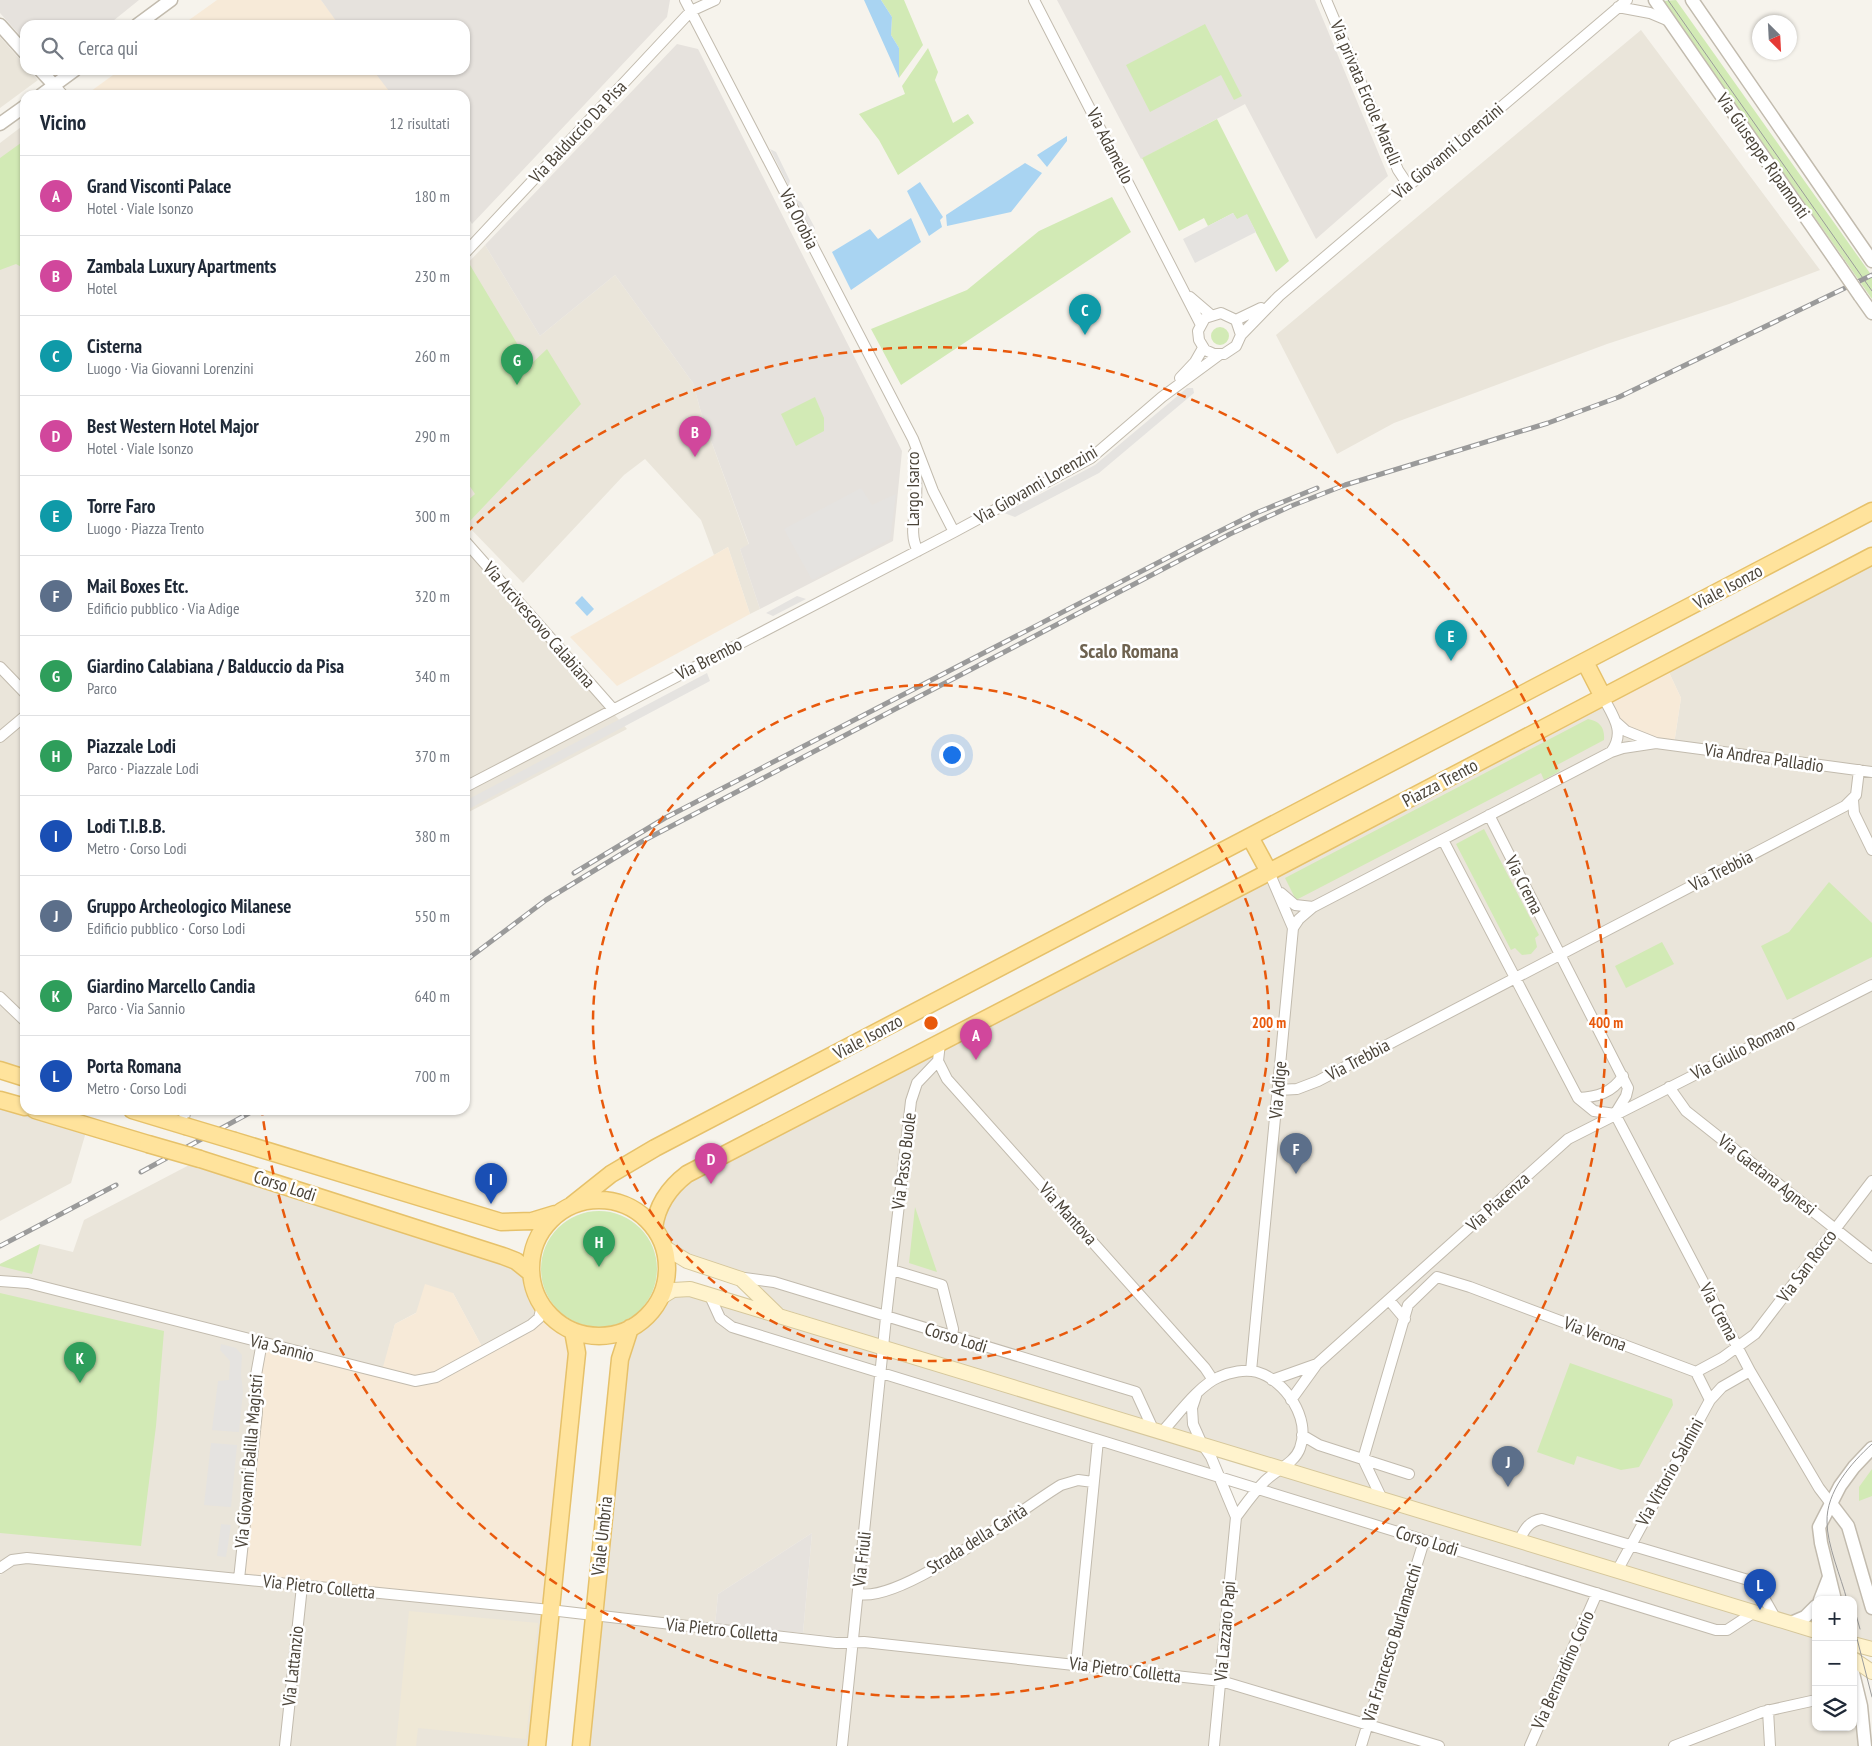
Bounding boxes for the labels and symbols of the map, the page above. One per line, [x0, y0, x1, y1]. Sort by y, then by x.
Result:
north arrow [1752, 15, 1797, 60]
street label: Via privata Ercole Marelli [1325, 16, 1407, 169]
street label: Via Balduccio Da Pisa [523, 75, 631, 189]
street label: Via Giuseppe Ripamonti [1711, 88, 1815, 223]
street label: Via Giovanni Lorenzini [1387, 97, 1508, 205]
street label: Via Adamello [1081, 103, 1139, 188]
street label: Via Orobia [774, 184, 824, 253]
pin: C [1069, 294, 1101, 335]
pin: G [501, 344, 533, 385]
pin: B [679, 416, 711, 457]
street label: Via Giovanni Lorenzini [969, 440, 1101, 530]
street label: Largo Isarco [901, 451, 924, 527]
street label: Via Arcivescovo Calabiana [478, 556, 601, 693]
street label: Viale Isonzo [1688, 559, 1766, 615]
pin: E [1435, 620, 1467, 661]
street label: Via Brembo [671, 632, 746, 685]
district label: Scalo Romana [1080, 638, 1178, 664]
street label: Via Andrea Palladio [1702, 738, 1825, 777]
your location [939, 742, 965, 768]
street label: Piazza Trento [1398, 753, 1482, 812]
street label: Via Trebbia [1684, 845, 1756, 897]
street label: Via Crema [1500, 851, 1549, 918]
street label: Viale Isonzo [828, 1009, 906, 1065]
street label: Via Giulio Romano [1686, 1012, 1799, 1085]
text: 200 m [1252, 1013, 1286, 1032]
text: 400 m [1589, 1013, 1623, 1032]
centre of rings [922, 1014, 940, 1032]
pin: A [960, 1019, 992, 1060]
street label: Via Trebbia [1321, 1033, 1393, 1086]
street label: Via Adige [1263, 1060, 1291, 1121]
street label: Via Passo Buole [886, 1111, 921, 1212]
street label: Via Gaetana Agnesi [1713, 1128, 1821, 1220]
pin: F [1280, 1133, 1312, 1174]
pin: D [695, 1143, 727, 1184]
pin: I [475, 1163, 507, 1204]
street label: Corso Lodi [251, 1165, 319, 1206]
street label: Via Piacenza [1460, 1167, 1534, 1237]
street label: Via Mantova [1034, 1177, 1102, 1250]
street label: Via San Rocco [1771, 1224, 1842, 1308]
pin: H [583, 1226, 615, 1267]
street label: Via Crema [1694, 1278, 1744, 1345]
street label: Via Verona [1560, 1311, 1630, 1356]
street label: Corso Lodi [922, 1317, 990, 1358]
street label: Via Sannio [247, 1328, 317, 1367]
pin: K [64, 1342, 96, 1383]
street label: Via Giovanni Balilla Magistri [229, 1373, 268, 1550]
street label: Via Vittorio Salmini [1630, 1414, 1709, 1530]
pin: J [1492, 1446, 1524, 1487]
street label: Viale Umbria [586, 1495, 617, 1578]
street label: Strada della Carità [922, 1499, 1031, 1579]
street label: Corso Lodi [1393, 1520, 1461, 1561]
street label: Via Friuli [847, 1530, 876, 1589]
street label: Via Francesco Burlamacchi [1356, 1561, 1426, 1726]
street label: Via Pietro Colletta [261, 1569, 376, 1604]
pin: L [1744, 1569, 1776, 1610]
street label: Via Lazzaro Papi [1209, 1580, 1240, 1683]
street label: Via Bernardino Corio [1526, 1607, 1599, 1734]
street label: Via Pietro Colletta [664, 1612, 779, 1647]
street label: Via Lattanzio [277, 1624, 308, 1708]
street label: Via Pietro Colletta [1067, 1651, 1182, 1688]

